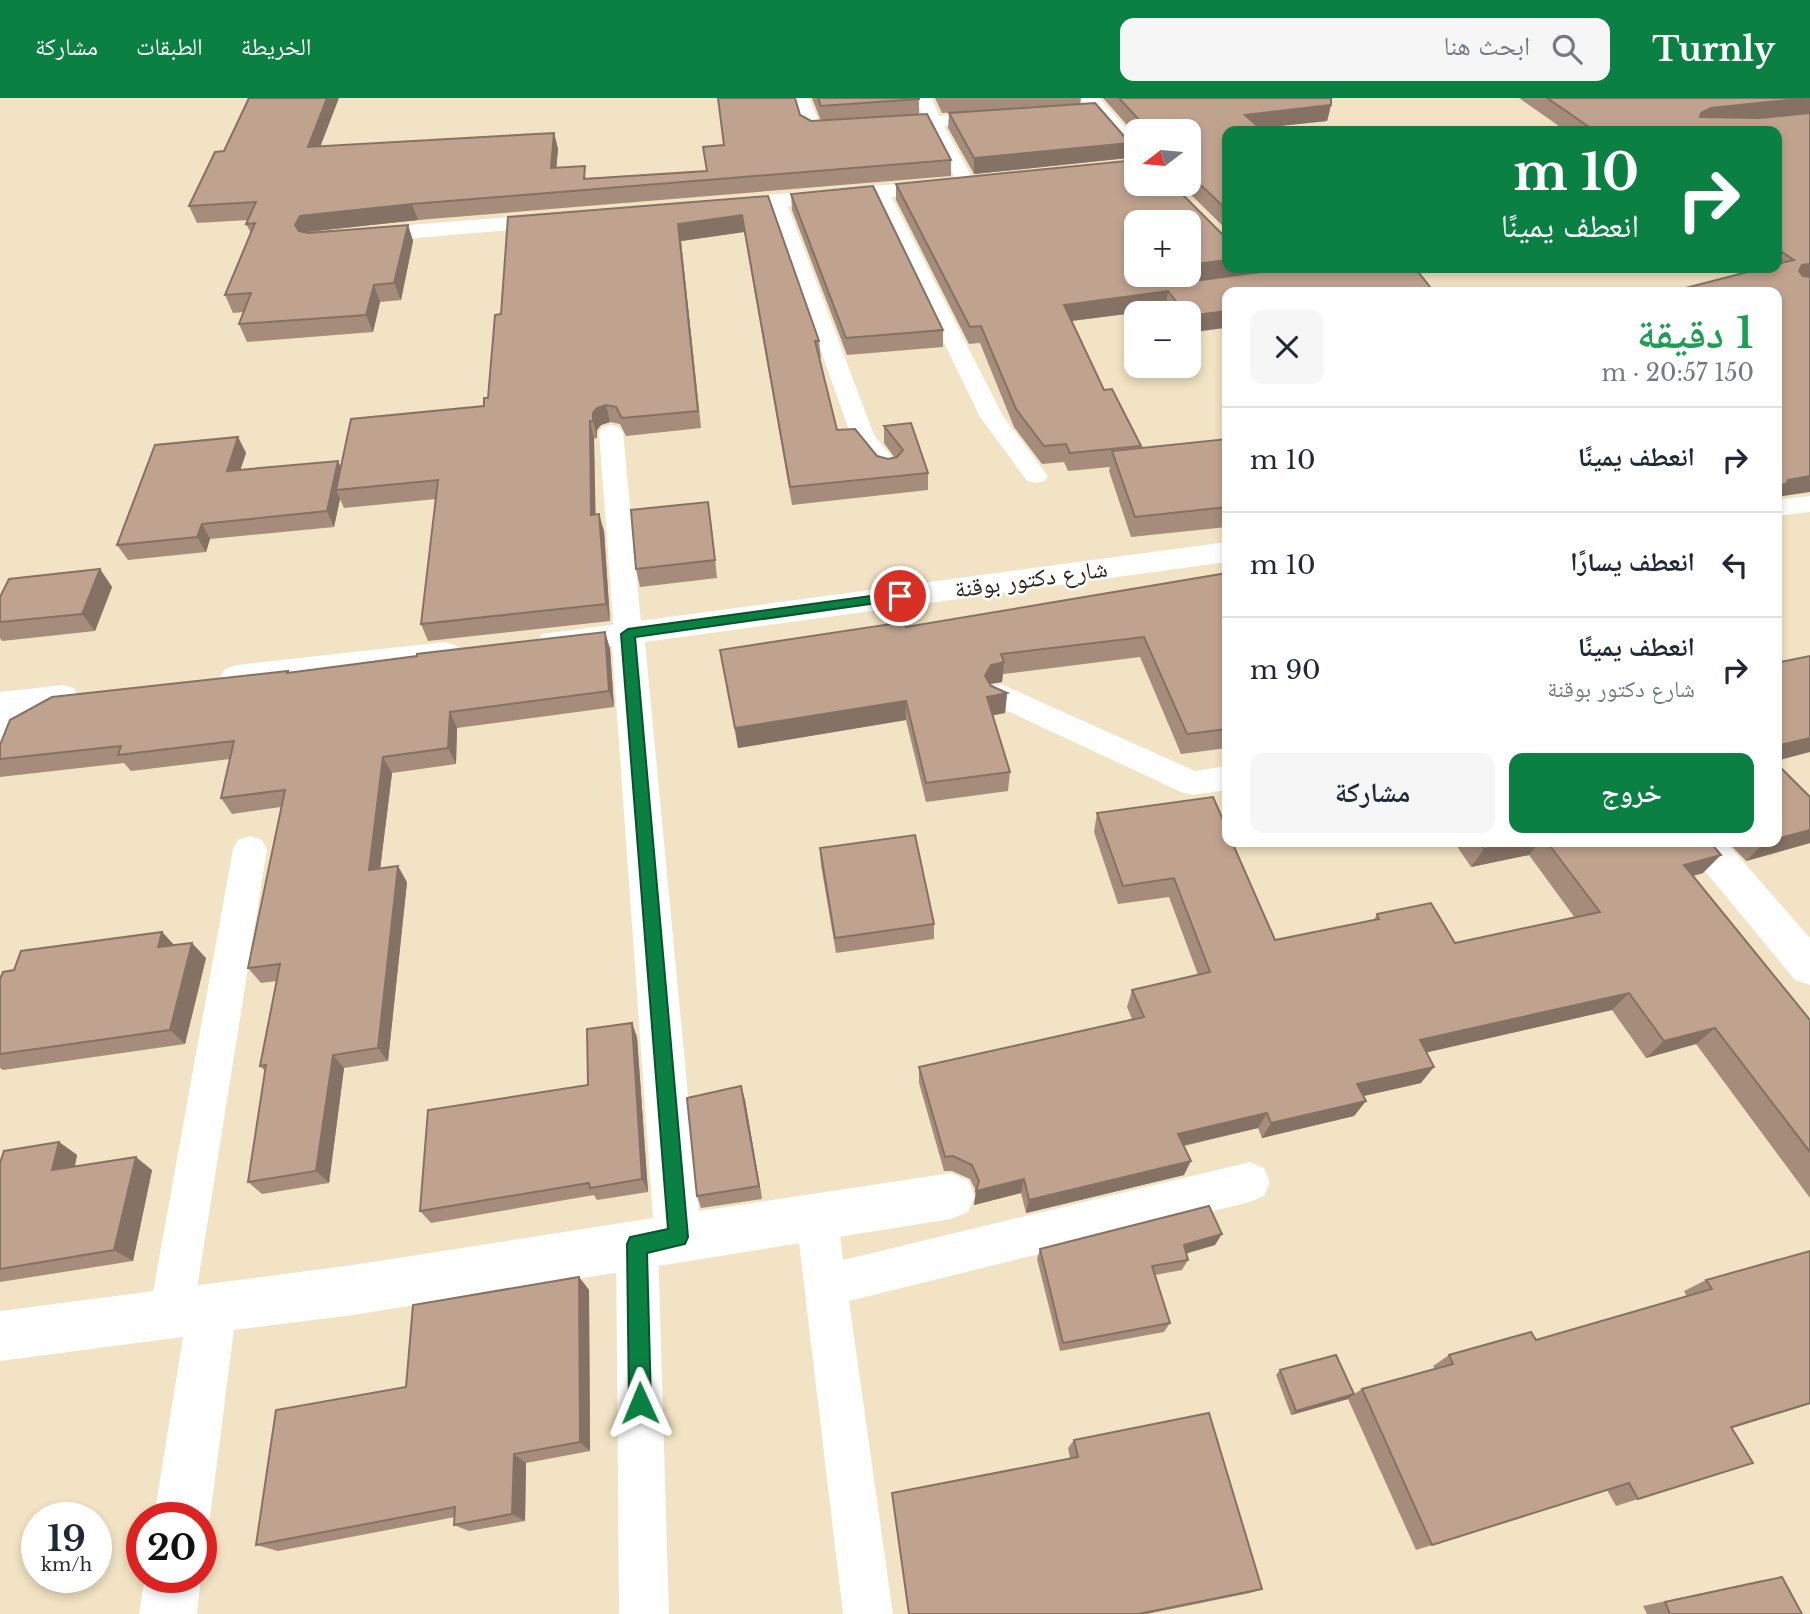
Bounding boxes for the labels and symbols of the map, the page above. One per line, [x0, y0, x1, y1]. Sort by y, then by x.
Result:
north arrow [1124, 119, 1200, 196]
street label: شارع دكتور بوقنة [953, 553, 1109, 605]
pin [870, 566, 930, 626]
position arrow [603, 1366, 677, 1440]
speed limit sign: 20 [126, 1502, 217, 1593]

